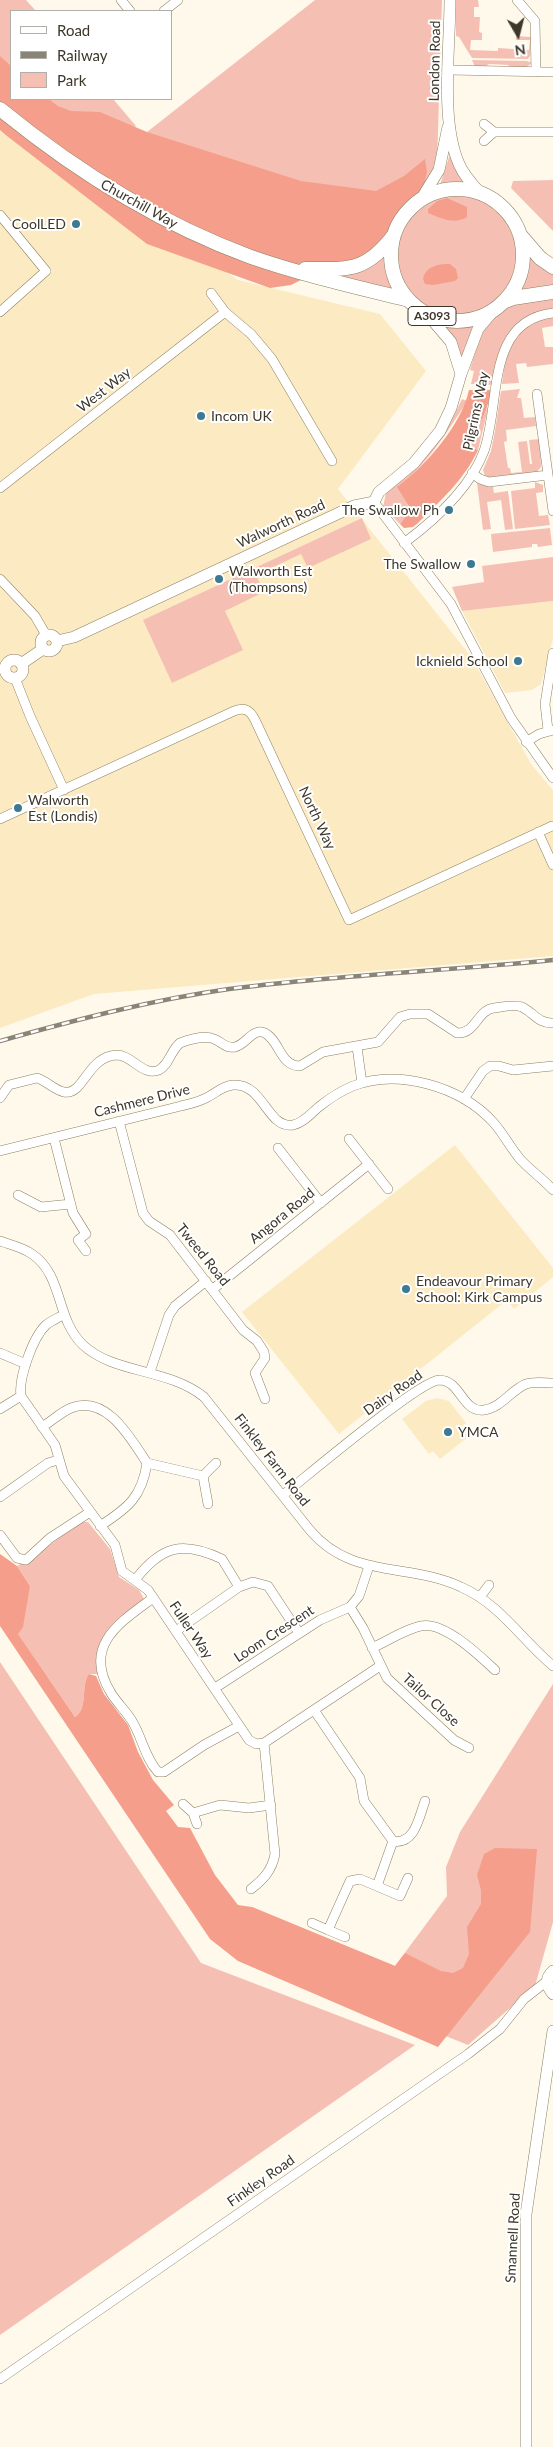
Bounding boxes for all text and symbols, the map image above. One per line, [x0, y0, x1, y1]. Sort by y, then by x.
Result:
legend [10, 10, 172, 100]
north arrow [493, 10, 543, 60]
text: Road [57, 21, 90, 39]
street label: London Road [426, 21, 444, 101]
text: N [514, 41, 527, 60]
text: Railway [57, 46, 108, 64]
text: Park [57, 71, 86, 89]
street label: Churchill Way [98, 176, 180, 232]
place label: CoolLED [12, 216, 66, 232]
marker: CoolLED [70, 218, 82, 230]
road number: A3093 [408, 306, 456, 326]
street label: West Way [74, 364, 134, 416]
street label: Pilgrims Way [460, 370, 492, 452]
place label: Incom UK [211, 408, 272, 424]
marker: Incom UK [195, 410, 207, 422]
street label: Walworth Road [234, 496, 328, 552]
place label: The Swallow Ph [342, 502, 439, 518]
marker: The Swallow Ph [443, 504, 455, 516]
place label: The Swallow [383, 556, 461, 572]
marker: The Swallow [465, 558, 477, 570]
place label: Walworth Est (Thompsons) [229, 563, 312, 596]
marker: Walworth Est (Thompsons) [213, 573, 225, 585]
place label: Icknield School [416, 653, 508, 669]
marker: Icknield School [512, 655, 524, 667]
street label: North Way [295, 784, 339, 852]
place label: Walworth Est (Londis) [28, 792, 97, 824]
marker: Walworth Est (Londis) [12, 802, 24, 814]
street label: Cashmere Drive [92, 1081, 192, 1121]
street label: Angora Road [246, 1185, 318, 1247]
street label: Tweed Road [173, 1220, 233, 1290]
place label: Endeavour Primary School: Kirk Campus [416, 1273, 542, 1305]
marker: Endeavour Primary School: Kirk Campus [400, 1283, 412, 1295]
street label: Dairy Road [360, 1367, 426, 1419]
street label: Finkley Farm Road [231, 1410, 313, 1510]
place label: YMCA [458, 1424, 499, 1440]
marker: YMCA [442, 1426, 454, 1438]
street label: Fuller Way [166, 1598, 216, 1662]
street label: Loom Crescent [231, 1602, 317, 1666]
street label: Tailor Close [399, 1670, 463, 1730]
street label: Finkley Road [224, 2152, 298, 2210]
street label: Smannell Road [502, 2193, 524, 2283]

